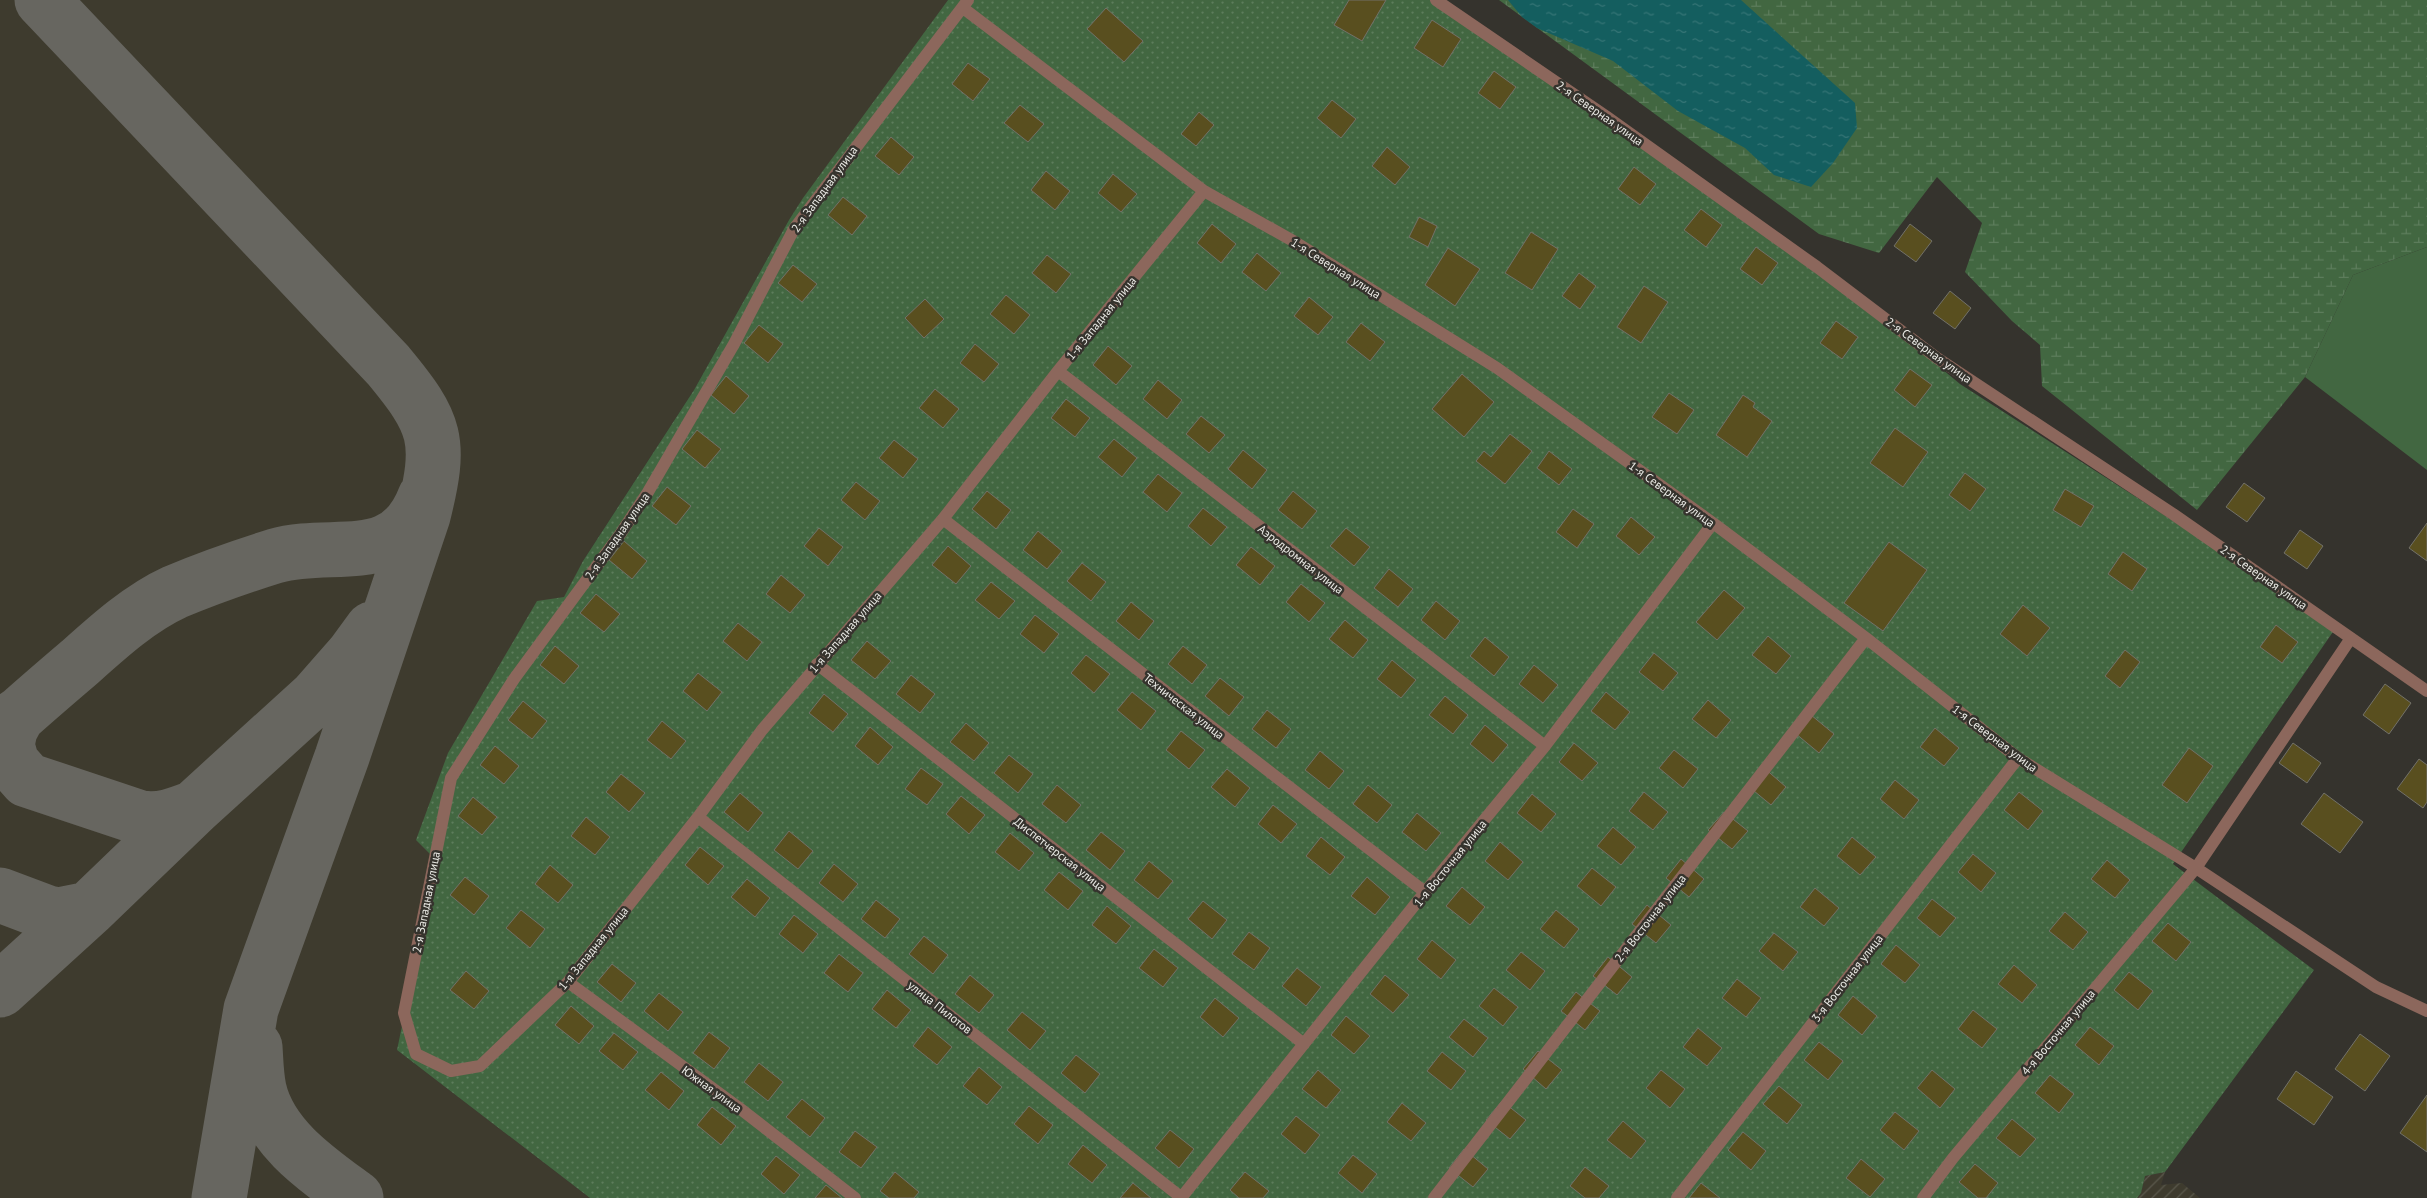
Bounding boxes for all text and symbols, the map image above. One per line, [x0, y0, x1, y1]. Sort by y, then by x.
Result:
street label: 2-я Северная улица [1554, 77, 1646, 149]
street label: 2-я Западная улица [788, 143, 860, 235]
street label: 1-я Северная улица [1288, 234, 1384, 302]
street label: 1-я Западная улица [1063, 273, 1139, 363]
street label: 2-я Северная улица [1883, 314, 1975, 386]
street label: 1-я Северная улица [1626, 458, 1718, 530]
street label: 2-я Западная улица [581, 489, 653, 582]
street label: Аэродромная улица [1255, 521, 1347, 597]
street label: 2-я Северная улица [2218, 541, 2310, 613]
street label: 1-я Западная улица [806, 588, 884, 676]
street label: Техническая улица [1141, 670, 1227, 742]
street label: 1-я Северная улица [1949, 701, 2041, 775]
street label: Диспетчерская улица [1011, 814, 1109, 895]
street label: 1-я Восточная улица [1410, 817, 1490, 909]
street label: 2-я Западная улица [409, 850, 443, 954]
street label: 2-я Восточная улица [1611, 871, 1689, 965]
street label: 1-я Западная улица [555, 903, 631, 993]
street label: 3-я Восточная улица [1808, 931, 1886, 1025]
street label: улица Пилотов [905, 977, 975, 1037]
street label: 4-я Восточная улица [2018, 986, 2098, 1078]
street label: Южная улица [679, 1062, 745, 1116]

